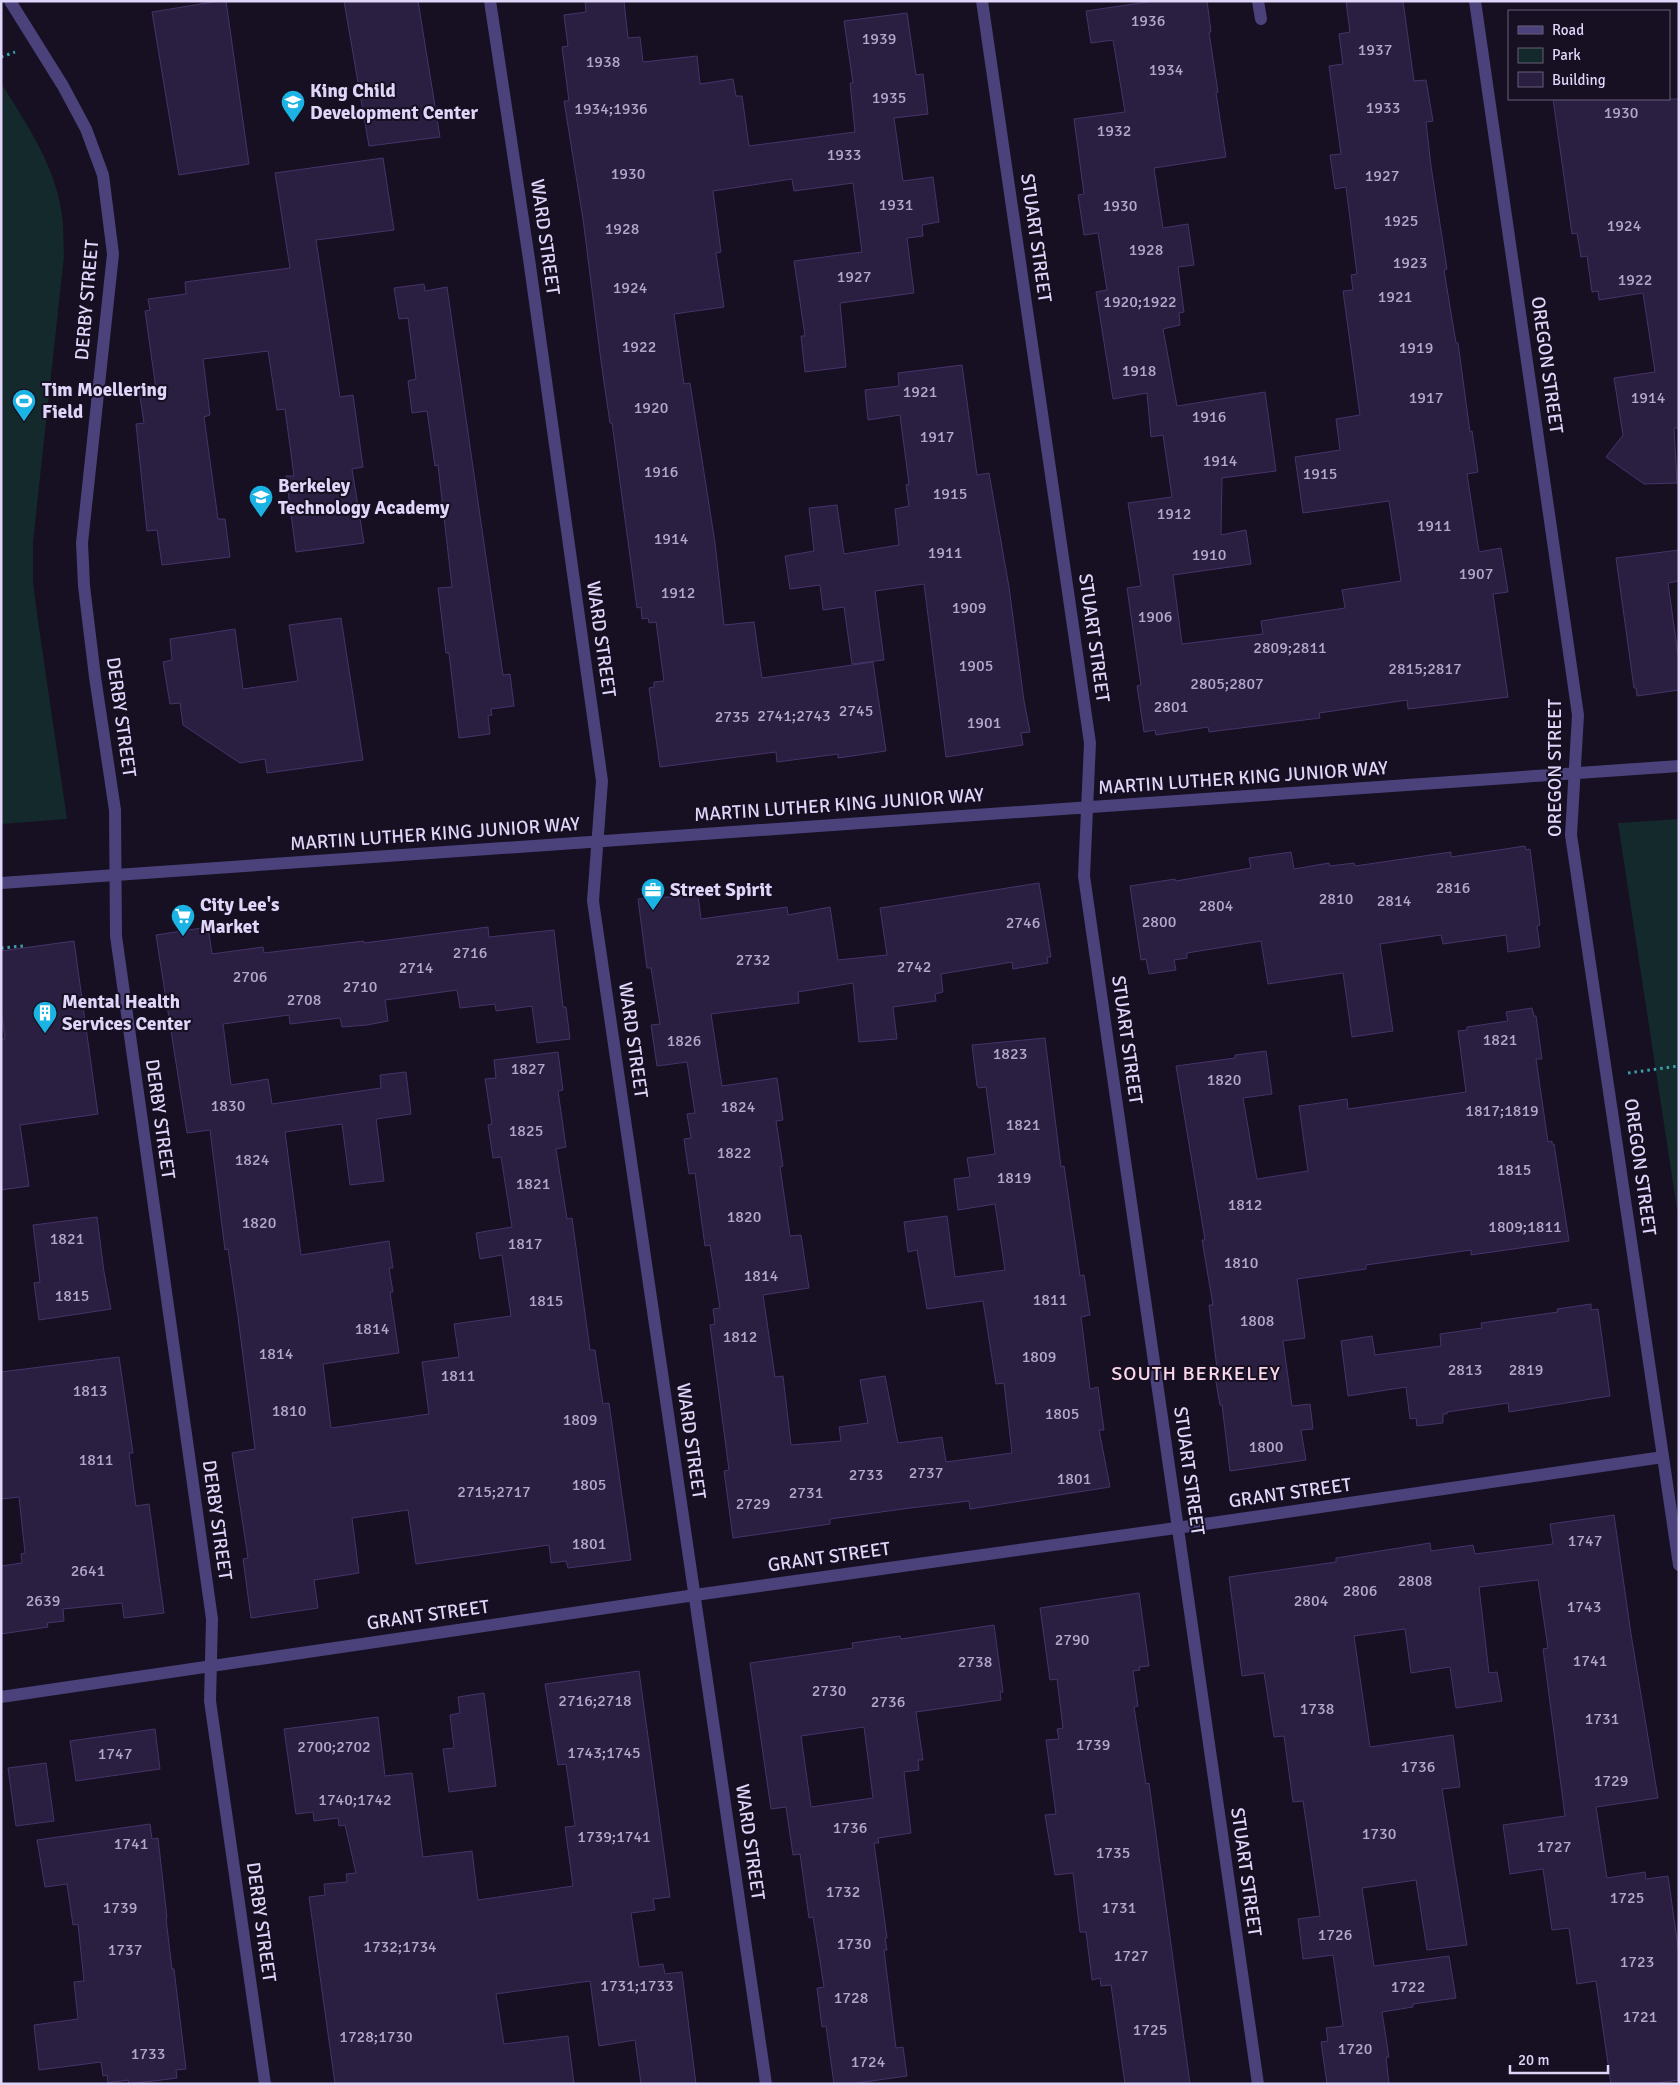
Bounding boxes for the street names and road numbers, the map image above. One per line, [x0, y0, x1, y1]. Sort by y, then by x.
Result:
street label: STUART STREET [1015, 172, 1057, 305]
street label: WARD STREET [525, 177, 565, 297]
street label: DERBY STREET [70, 238, 104, 361]
street label: OREGON STREET [1526, 295, 1569, 436]
street label: STUART STREET [1073, 572, 1115, 705]
street label: WARD STREET [581, 579, 621, 699]
street label: DERBY STREET [101, 655, 141, 779]
street label: OREGON STREET [1543, 698, 1567, 837]
street label: MARTIN LUTHER KING JUNIOR WAY [1097, 756, 1389, 800]
street label: MARTIN LUTHER KING JUNIOR WAY [693, 783, 985, 827]
street label: MARTIN LUTHER KING JUNIOR WAY [289, 812, 581, 856]
street label: STUART STREET [1106, 974, 1148, 1107]
street label: WARD STREET [613, 980, 653, 1100]
street label: DERBY STREET [140, 1057, 180, 1181]
street label: OREGON STREET [1619, 1097, 1662, 1238]
street label: WARD STREET [671, 1381, 711, 1501]
street label: STUART STREET [1168, 1405, 1210, 1538]
street label: DERBY STREET [197, 1458, 237, 1582]
street label: GRANT STREET [1227, 1472, 1353, 1513]
street label: GRANT STREET [766, 1536, 892, 1577]
street label: GRANT STREET [365, 1594, 491, 1635]
street label: WARD STREET [730, 1782, 770, 1902]
street label: STUART STREET [1225, 1806, 1267, 1939]
street label: DERBY STREET [241, 1860, 281, 1984]

